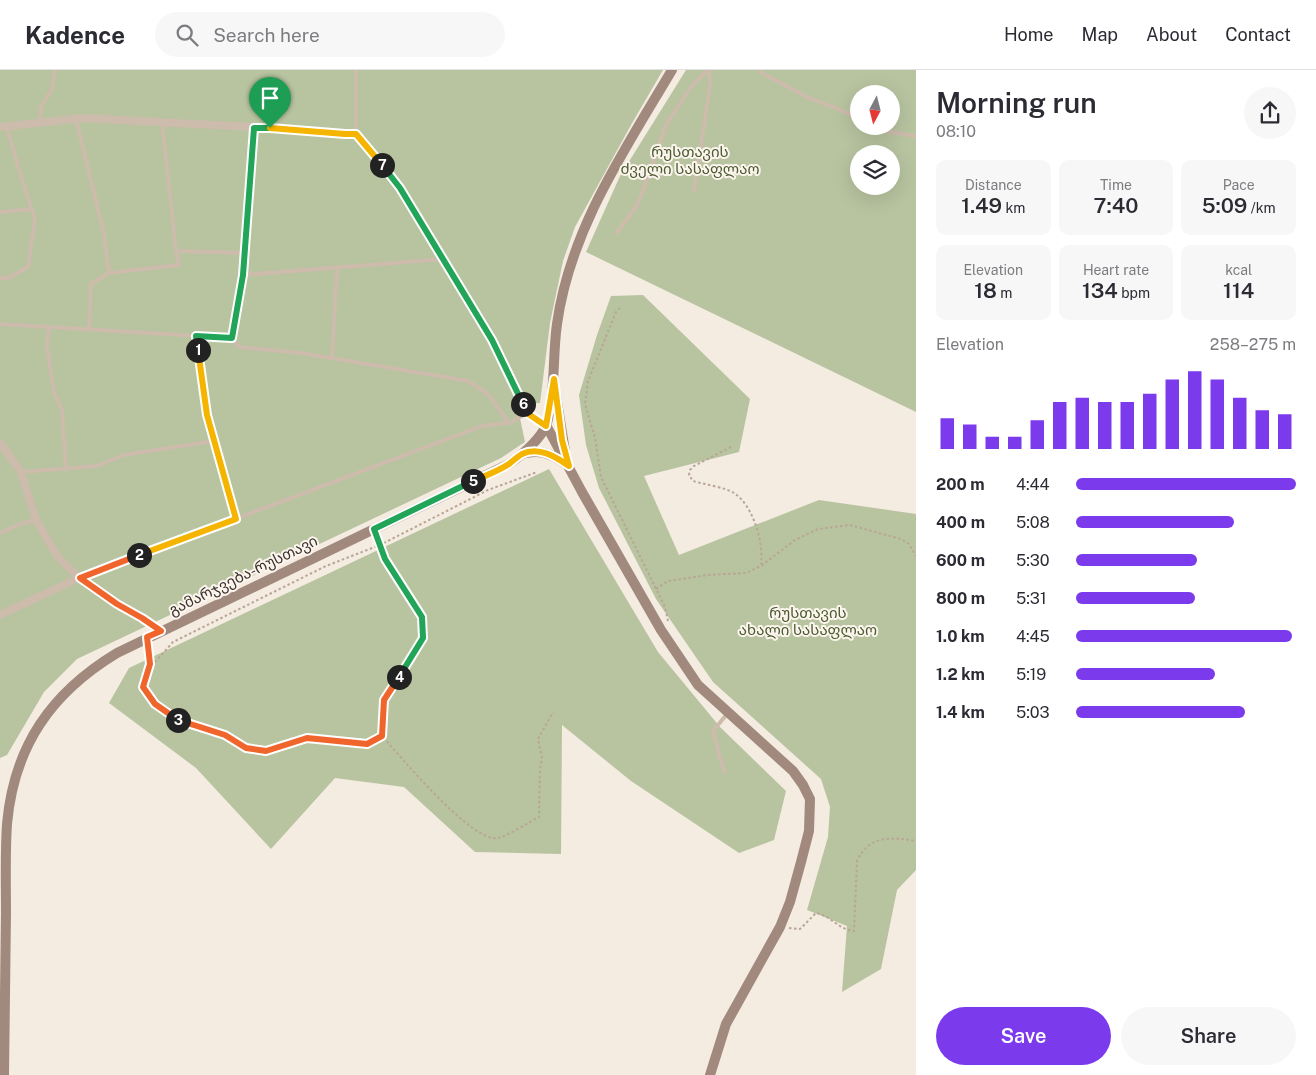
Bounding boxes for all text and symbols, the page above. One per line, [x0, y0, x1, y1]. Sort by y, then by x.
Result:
search box [155, 12, 505, 57]
text: Kadence [25, 21, 125, 49]
icon: search [173, 21, 201, 49]
text: Search here [213, 24, 320, 46]
text: Home [1004, 24, 1054, 45]
text: Map [1082, 24, 1118, 45]
text: About [1146, 24, 1197, 45]
text: Contact [1225, 24, 1291, 45]
pin [249, 77, 291, 128]
icon: arrive [256, 84, 284, 112]
north arrow [850, 85, 900, 135]
map controls [850, 85, 900, 195]
text: Morning run [936, 86, 1097, 119]
button: share [1244, 87, 1296, 139]
text: 08:10 [936, 122, 976, 141]
park label: რუსთავის ძველი სასაფლაო [620, 143, 760, 178]
button: layers [850, 145, 900, 195]
pin: 7 [370, 152, 394, 178]
text: 7 [378, 157, 387, 173]
text: Distance [965, 177, 1022, 193]
text: Time [1100, 177, 1132, 193]
text: Pace [1223, 177, 1255, 193]
text: 1.49 [961, 193, 1002, 218]
text: 7:40 [1094, 193, 1138, 218]
text: 5:09 [1202, 193, 1247, 218]
text: km [1002, 200, 1025, 216]
text: /km [1247, 200, 1276, 216]
text: Elevation [964, 262, 1023, 278]
text: Heart rate [1083, 262, 1149, 278]
text: kcal [1225, 262, 1252, 278]
text: 18 [974, 278, 997, 303]
text: 134 [1082, 278, 1118, 303]
text: 114 [1223, 278, 1254, 303]
text: m [997, 285, 1012, 301]
text: bpm [1118, 285, 1150, 301]
text: Elevation [936, 335, 1004, 354]
text: 258–275 m [1210, 335, 1296, 354]
pin: 1 [186, 338, 210, 362]
text: 1 [196, 342, 202, 358]
pin: 6 [510, 392, 536, 416]
text: 6 [519, 396, 528, 412]
pin: 5 [460, 468, 486, 494]
text: 5 [469, 473, 478, 489]
text: 200 m [936, 475, 985, 494]
text: 4:44 [1016, 475, 1050, 494]
text: 400 m [936, 513, 985, 532]
text: 5:08 [1016, 513, 1050, 532]
street label: გამარჯვება-რუსთავი [166, 532, 321, 619]
pin: 2 [126, 542, 152, 568]
text: 2 [135, 547, 144, 563]
text: 600 m [936, 551, 985, 570]
text: 5:30 [1016, 551, 1050, 570]
text: 800 m [936, 589, 985, 608]
text: 5:31 [1016, 589, 1046, 608]
park label: რუსთავის ახალი სასაფლაო [739, 604, 877, 639]
text: 1.0 km [936, 627, 985, 646]
text: 4:45 [1016, 627, 1050, 646]
pin: 4 [386, 664, 412, 690]
text: 1.2 km [936, 665, 985, 684]
text: 5:19 [1016, 665, 1046, 684]
text: 4 [395, 669, 404, 685]
text: 1.4 km [936, 703, 985, 722]
text: 5:03 [1016, 703, 1050, 722]
pin: 3 [166, 708, 190, 732]
text: 3 [174, 712, 183, 728]
button: Save [936, 1007, 1111, 1065]
button: Share [1121, 1007, 1296, 1065]

